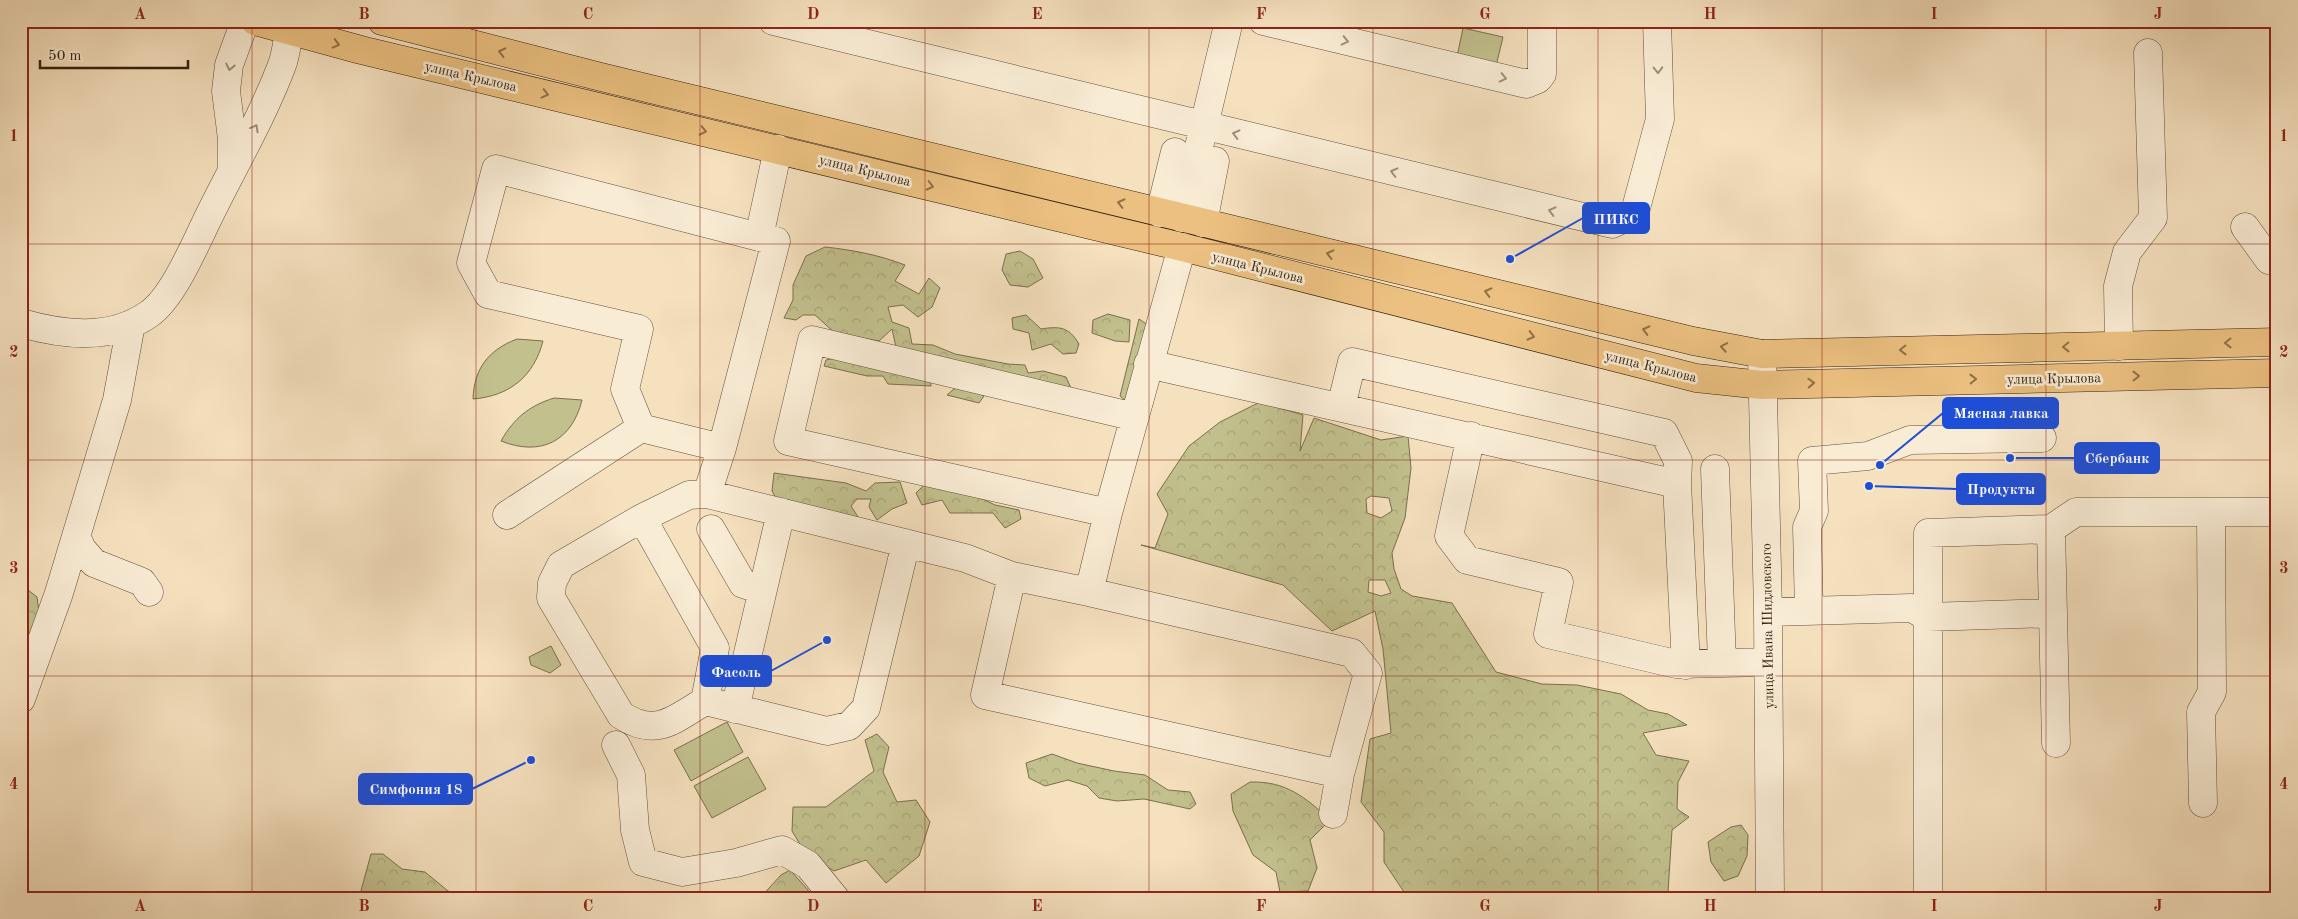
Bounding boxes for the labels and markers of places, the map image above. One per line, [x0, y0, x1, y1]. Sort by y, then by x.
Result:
callout: ПИКС [1583, 203, 1649, 233]
callout: Мясная лавка [1943, 398, 2058, 428]
callout: Сбербанк [2075, 443, 2159, 473]
callout: Продукты [1957, 474, 2045, 504]
callout: Фасоль [701, 656, 771, 686]
callout: Симфония 18 [359, 774, 472, 804]

